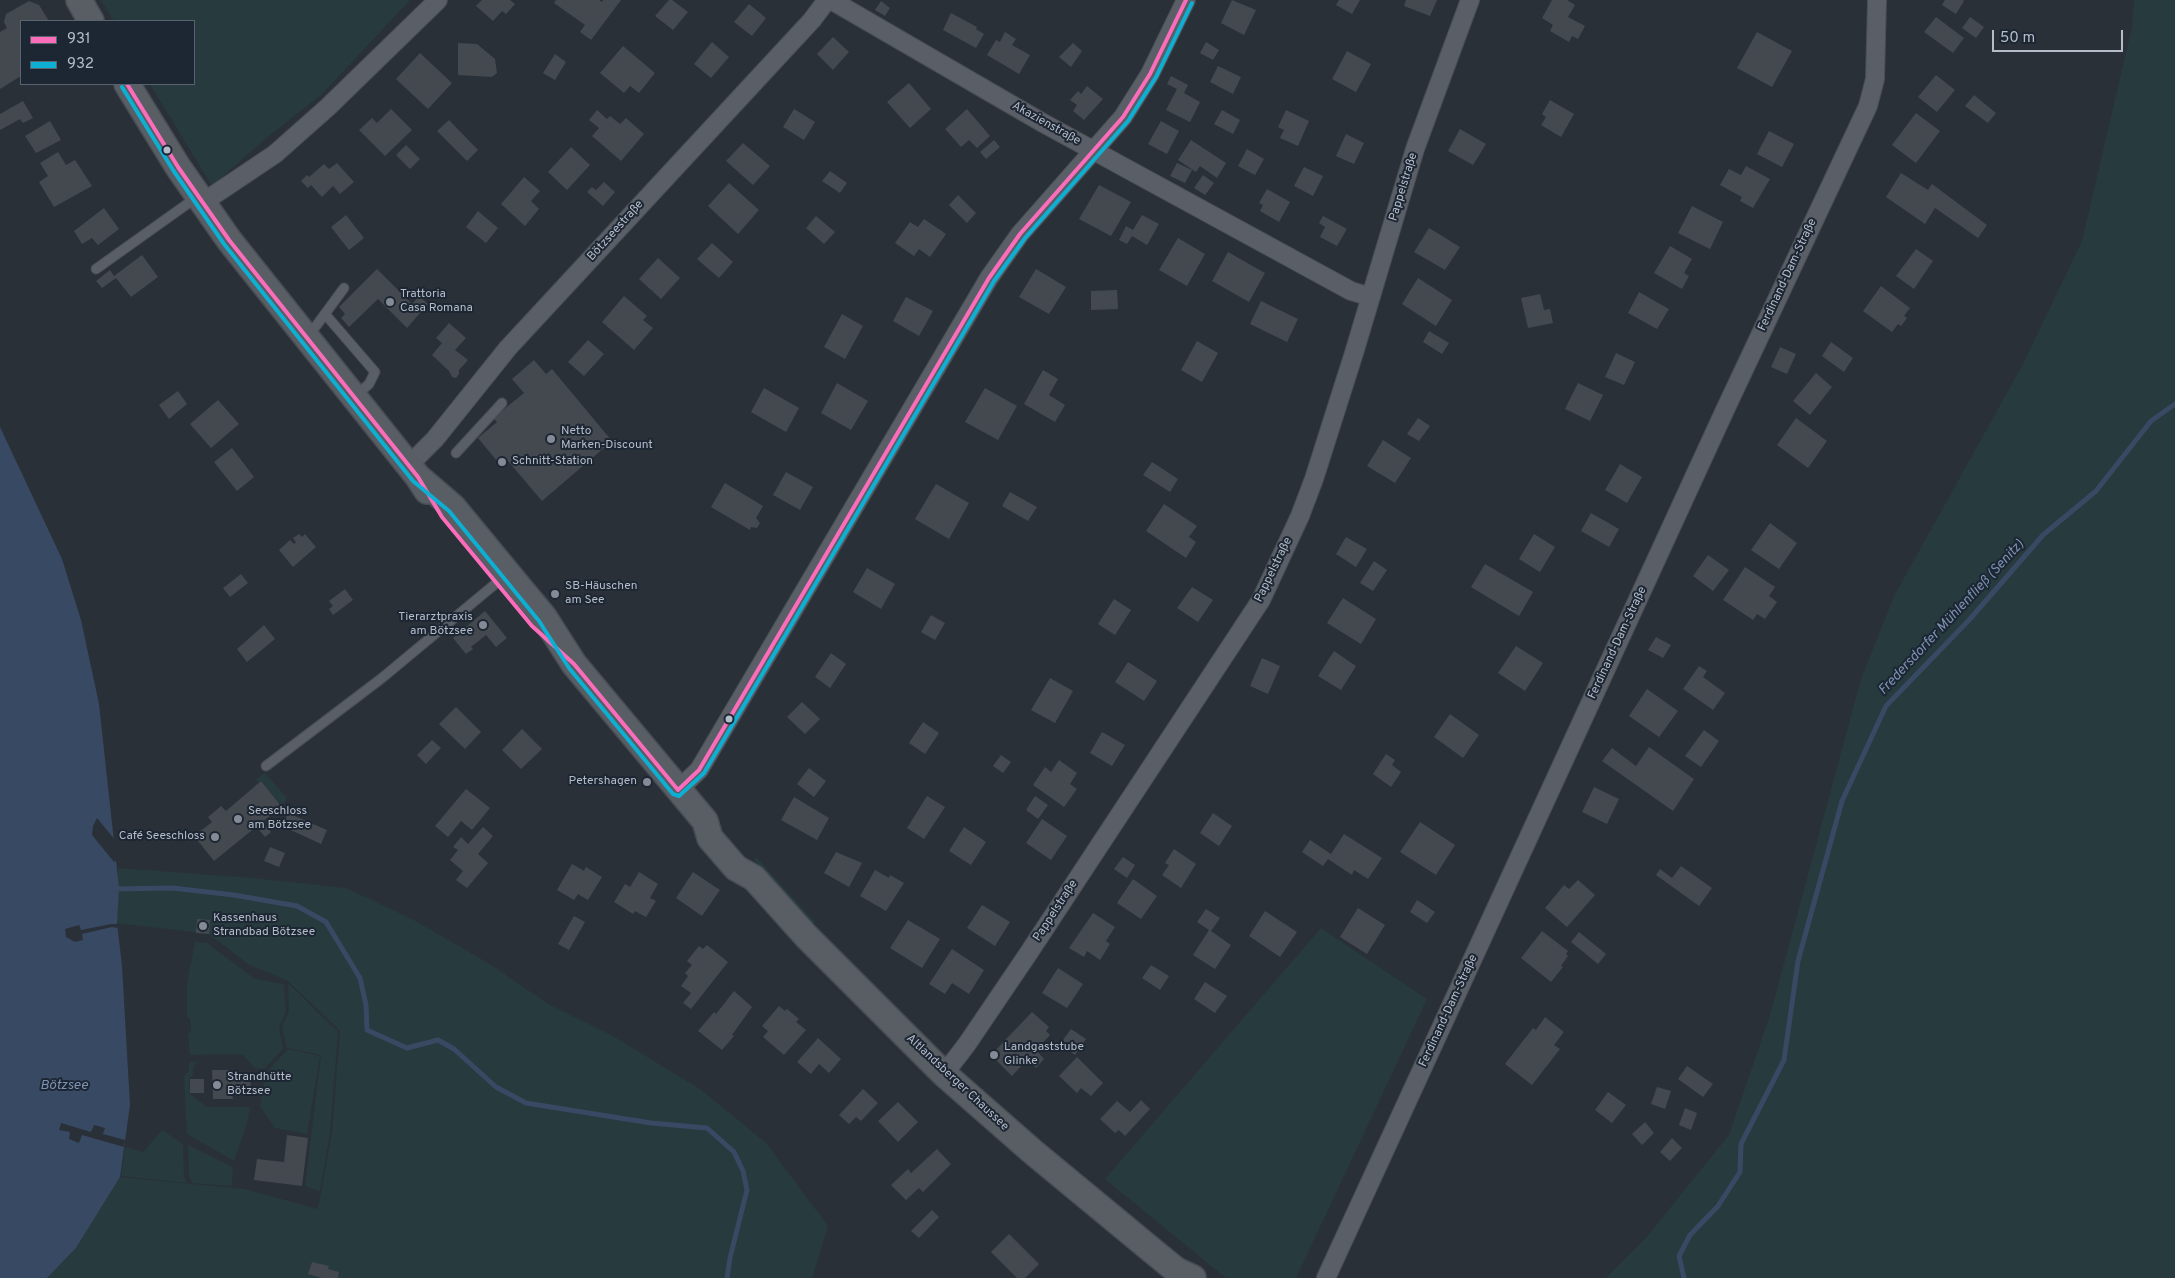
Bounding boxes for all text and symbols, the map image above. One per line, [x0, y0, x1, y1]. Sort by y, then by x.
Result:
legend [20, 20, 195, 85]
scale bar [1995, 20, 2126, 52]
text: 50 m [2000, 29, 2035, 48]
text: 931 [67, 30, 91, 49]
text: 932 [67, 55, 94, 74]
street label: Akazienstraße [1009, 99, 1083, 149]
unlabelled marker [162, 145, 172, 155]
street label: Pappelstraße [1387, 151, 1421, 223]
street label: Bötzseestraße [585, 198, 647, 264]
street label: Ferdinand-Dam-Straße [1756, 217, 1820, 333]
place label: Trattoria Casa Romana [400, 288, 473, 316]
marker: Trattoria Casa Romana [384, 296, 396, 308]
place label: Netto Marken-Discount [561, 425, 653, 453]
marker: Netto Marken-Discount [545, 433, 557, 445]
place label: Schnitt-Station [512, 455, 593, 469]
marker: Schnitt-Station [496, 456, 508, 468]
street label: Pappelstraße [1252, 535, 1296, 605]
water label: Fredersdorfer Mühlenfließ (Senitz) [1876, 537, 2028, 699]
place label: SB-Häuschen am See [565, 580, 638, 608]
street label: Ferdinand-Dam-Straße [1586, 585, 1650, 701]
marker: SB-Häuschen am See [549, 588, 561, 600]
place label: Tierarztpraxis am Bötzsee [398, 611, 473, 639]
marker: Tierarztpraxis am Bötzsee [477, 619, 489, 631]
unlabelled marker [724, 714, 734, 724]
place label: Petershagen [569, 775, 637, 789]
marker: Petershagen [641, 776, 653, 788]
place label: Seeschloss am Bötzsee [248, 805, 311, 833]
marker: Seeschloss am Bötzsee [232, 813, 244, 825]
place label: Café Seeschloss [119, 830, 205, 844]
marker: Café Seeschloss [209, 831, 221, 843]
street label: Pappelstraße [1031, 878, 1081, 944]
place label: Kassenhaus Strandbad Bötzsee [213, 912, 315, 940]
marker: Kassenhaus Strandbad Bötzsee [197, 920, 209, 932]
street label: Ferdinand-Dam-Straße [1417, 953, 1481, 1069]
street label: Altlandsberger Chaussee [903, 1032, 1011, 1134]
place label: Landgaststube Glinke [1004, 1041, 1084, 1069]
marker: Landgaststube Glinke [988, 1049, 1000, 1061]
place label: Strandhütte Bötzsee [227, 1071, 291, 1099]
water label: Bötzsee [40, 1078, 88, 1094]
marker: Strandhütte Bötzsee [211, 1079, 223, 1091]

